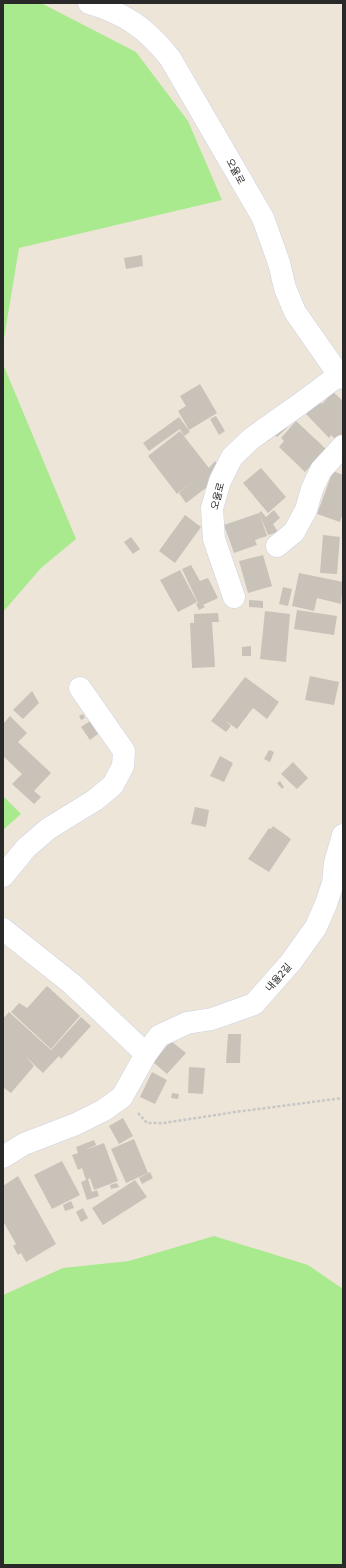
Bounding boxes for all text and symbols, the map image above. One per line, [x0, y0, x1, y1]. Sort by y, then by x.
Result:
street label: 오율로 [223, 156, 249, 186]
street label: 오율로 [207, 481, 227, 511]
street label: 내율2길 [262, 960, 294, 994]

